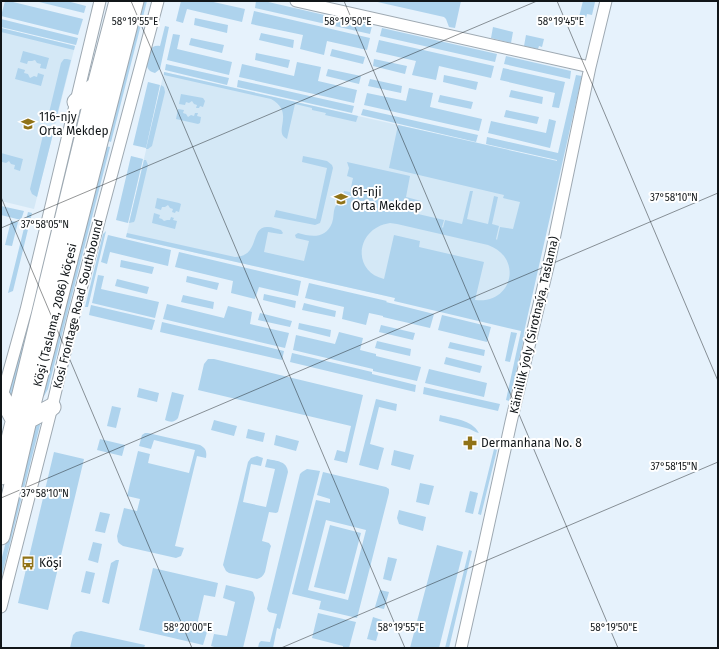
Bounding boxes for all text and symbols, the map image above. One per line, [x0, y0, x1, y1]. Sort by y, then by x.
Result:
text: 58°19'55"E [112, 16, 158, 28]
text: 58°19'50"E [324, 16, 372, 28]
text: 58°19'45"E [538, 16, 584, 28]
place label: 116-njy Orta Mekdep [39, 110, 109, 138]
school or university icon: 116-njy Orta Mekdep [20, 116, 36, 132]
place label: 61-nji Orta Mekdep [352, 185, 422, 213]
school or university icon: 61-nji Orta Mekdep [333, 191, 349, 207]
text: 37°58'10"N [650, 192, 698, 204]
street label: Kosi Frontage Road Southbound [50, 218, 106, 390]
text: 37°58'05"N [21, 219, 69, 231]
street label: Kämillik ýoly (Sirotnaýa, Taslama) [507, 235, 561, 415]
street label: Köşi (Taslama, 2086) köçesi [30, 242, 80, 388]
pharmacy icon: Dermanhana No. 8 [462, 435, 478, 451]
place label: Dermanhana No. 8 [481, 436, 582, 450]
text: 37°58'15"N [650, 461, 698, 473]
text: 37°58'10"N [21, 488, 69, 500]
bus stop icon: Köşi [20, 555, 36, 571]
place label: Köşi [39, 556, 62, 570]
text: 58°20'00"E [164, 622, 212, 634]
text: 58°19'55"E [378, 622, 424, 634]
text: 58°19'50"E [590, 622, 638, 634]

